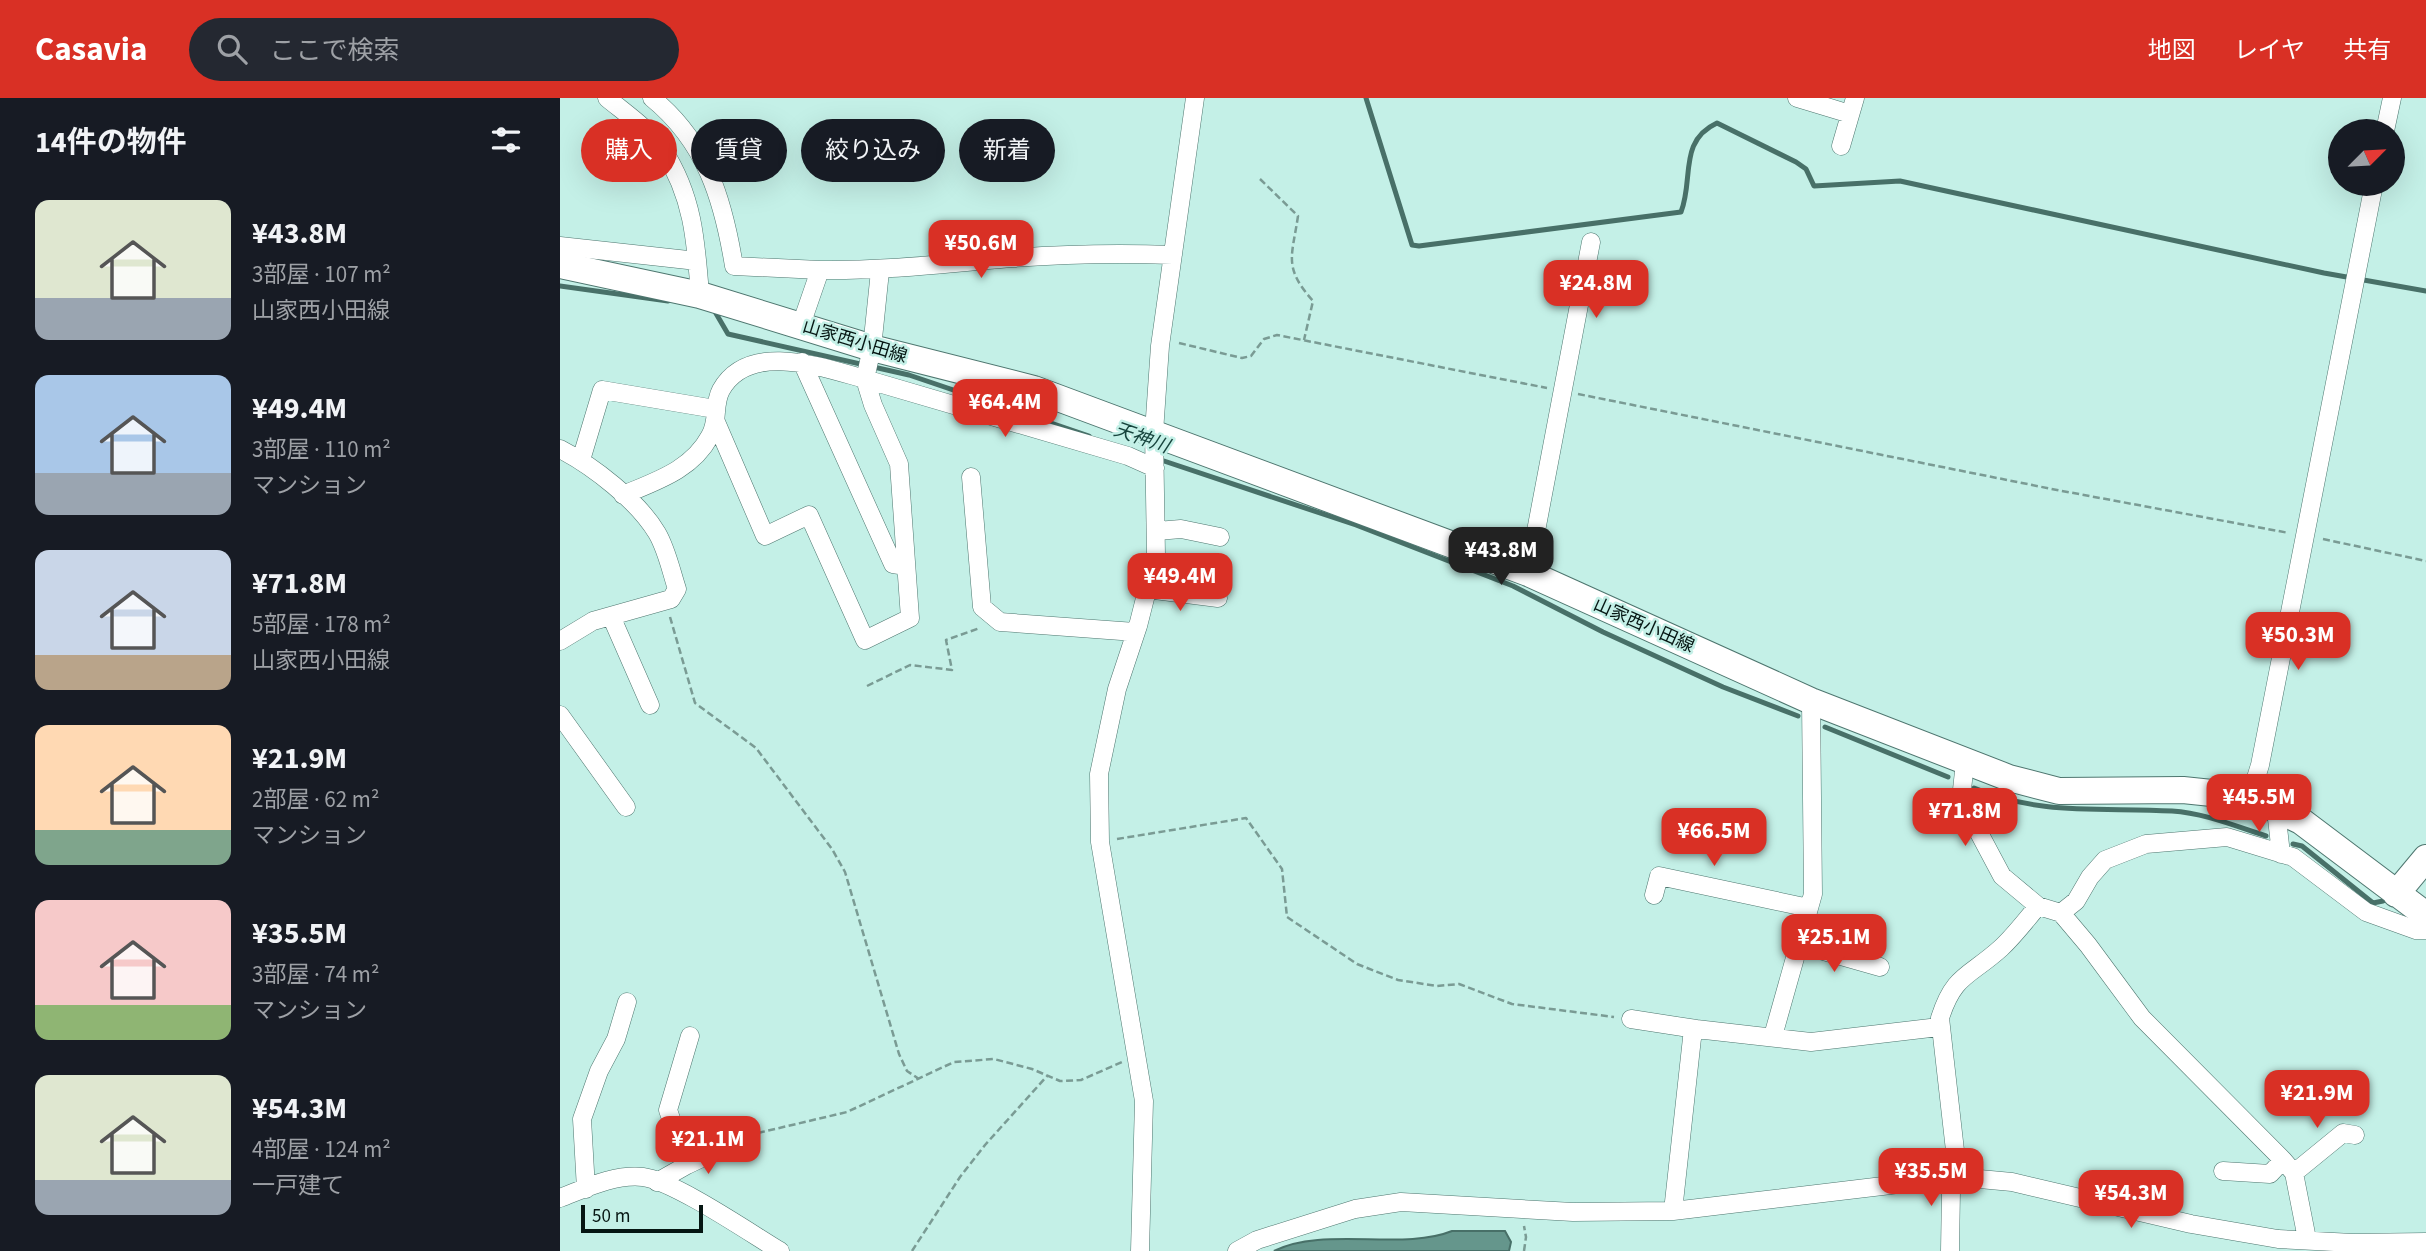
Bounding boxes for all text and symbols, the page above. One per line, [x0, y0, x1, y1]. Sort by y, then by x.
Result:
search box [189, 18, 679, 81]
text: Casavia [35, 26, 147, 73]
icon: search [213, 30, 251, 68]
text: ここで検索 [269, 32, 399, 69]
text: 地図 [2148, 33, 2196, 68]
text: レイヤ [2234, 33, 2305, 68]
text: 共有 [2343, 33, 2391, 68]
chip: 購入 [581, 119, 677, 182]
chip: 賃貸 [691, 119, 787, 182]
chip: 絞り込み [801, 119, 945, 182]
chip: 新着 [959, 119, 1055, 182]
north arrow [2328, 119, 2404, 196]
map controls [2328, 119, 2405, 196]
text: 14件の物件 [35, 121, 187, 164]
icon: filters [487, 121, 525, 159]
text: ¥43.8M [252, 212, 347, 255]
pin: ¥50.6M [924, 220, 1038, 280]
text: ¥50.6M [944, 226, 1018, 259]
icon: home [91, 228, 175, 312]
text: 3部屋 · 107 m² [252, 258, 391, 291]
pin: ¥24.8M [1539, 260, 1653, 320]
text: ¥24.8M [1559, 266, 1633, 299]
text: 山家西小田線 [252, 294, 390, 327]
street label: 山家西小田線 [800, 314, 910, 369]
pin: ¥64.4M [948, 380, 1062, 439]
text: ¥64.4M [968, 385, 1042, 418]
text: ¥49.4M [252, 387, 347, 430]
icon: home [91, 403, 175, 487]
water label: 天神川 [1110, 416, 1175, 461]
text: 3部屋 · 110 m² [252, 433, 391, 466]
text: マンション [252, 469, 367, 502]
pin: ¥43.8M [1444, 528, 1558, 587]
text: ¥43.8M [1464, 533, 1538, 566]
pin: ¥49.4M [1123, 554, 1237, 613]
text: ¥49.4M [1143, 559, 1217, 592]
text: ¥71.8M [252, 562, 347, 605]
icon: home [91, 578, 175, 662]
street label: 山家西小田線 [1589, 592, 1698, 659]
text: 5部屋 · 178 m² [252, 608, 391, 641]
pin: ¥50.3M [2241, 612, 2355, 672]
text: ¥50.3M [2261, 618, 2335, 651]
text: 山家西小田線 [252, 644, 390, 677]
text: ¥21.9M [252, 737, 347, 780]
icon: home [91, 753, 175, 837]
pin: ¥45.5M [2202, 774, 2316, 834]
text: ¥45.5M [2222, 780, 2296, 813]
text: 2部屋 · 62 m² [252, 783, 379, 816]
pin: ¥71.8M [1908, 788, 2022, 848]
text: ¥71.8M [1928, 794, 2002, 827]
pin: ¥66.5M [1657, 808, 1771, 868]
text: ¥66.5M [1677, 814, 1751, 847]
text: マンション [252, 819, 367, 852]
text: ¥35.5M [252, 912, 347, 955]
pin: ¥25.1M [1777, 914, 1891, 974]
text: ¥25.1M [1797, 920, 1871, 953]
icon: home [91, 928, 175, 1012]
text: 3部屋 · 74 m² [252, 958, 379, 991]
text: マンション [252, 994, 367, 1027]
pin: ¥21.9M [2260, 1070, 2374, 1130]
text: ¥21.9M [2280, 1076, 2354, 1109]
text: ¥54.3M [252, 1087, 347, 1130]
icon: home [91, 1103, 175, 1187]
pin: ¥21.1M [651, 1116, 765, 1176]
text: ¥21.1M [671, 1122, 745, 1155]
text: 4部屋 · 124 m² [252, 1133, 391, 1166]
pin: ¥35.5M [1874, 1148, 1988, 1208]
text: ¥35.5M [1894, 1154, 1968, 1187]
text: 一戸建て [252, 1169, 344, 1202]
pin: ¥54.3M [2074, 1170, 2188, 1230]
text: ¥54.3M [2094, 1176, 2168, 1209]
scale bar [581, 1202, 704, 1234]
text: 50 m [592, 1203, 630, 1230]

